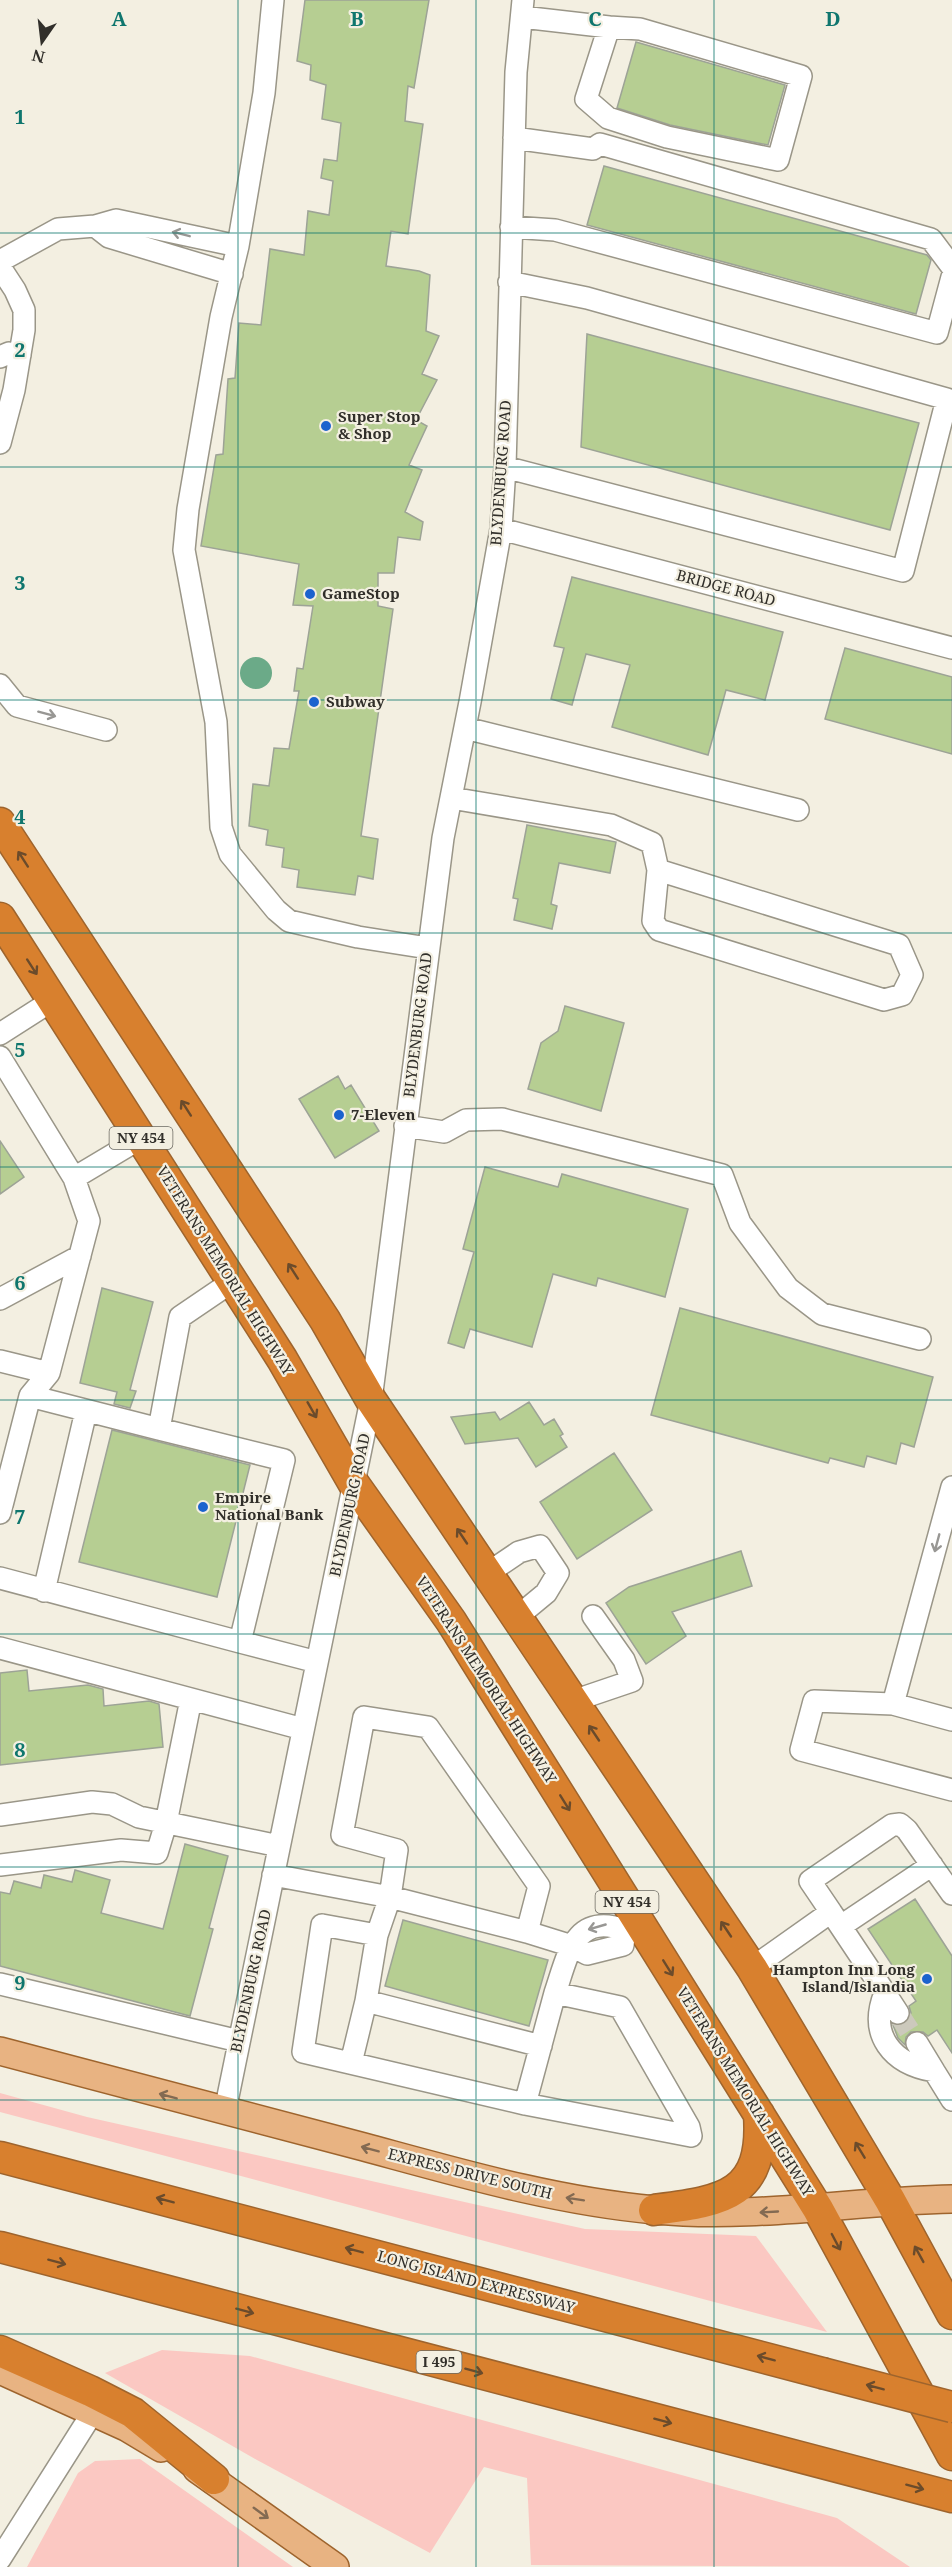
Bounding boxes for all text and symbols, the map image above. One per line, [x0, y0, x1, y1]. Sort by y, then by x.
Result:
text: A [111, 5, 127, 32]
text: B [350, 5, 364, 32]
text: C [588, 5, 602, 32]
text: D [825, 5, 841, 32]
north arrow [12, 12, 72, 72]
text: N [29, 44, 47, 69]
text: 1 [14, 103, 26, 130]
one-way arrow [172, 227, 191, 239]
text: 2 [14, 336, 26, 363]
street label: BLYDENBURG ROAD [485, 399, 515, 546]
place label: Super Stop & Shop [338, 406, 420, 443]
marker: Super Stop & Shop [319, 419, 333, 433]
street label: BRIDGE ROAD [674, 564, 778, 610]
text: 3 [14, 569, 26, 596]
place label: GameStop [322, 583, 400, 603]
marker: GameStop [303, 587, 317, 601]
place label: Subway [326, 691, 385, 711]
marker: Subway [307, 695, 321, 709]
one-way arrow [38, 709, 57, 720]
text: 4 [14, 803, 26, 830]
one-way arrow [17, 851, 29, 867]
street label: BLYDENBURG ROAD [398, 951, 436, 1099]
one-way arrow [26, 958, 38, 975]
text: 5 [14, 1036, 26, 1063]
one-way arrow [180, 1100, 192, 1117]
place label: 7-Eleven [351, 1104, 415, 1124]
marker: 7-Eleven [332, 1108, 346, 1122]
road number: NY 454 [110, 1127, 172, 1149]
street label: VETERANS MEMORIAL HIGHWAY [153, 1162, 299, 1379]
one-way arrow [287, 1264, 299, 1280]
text: 6 [14, 1269, 26, 1296]
one-way arrow [306, 1401, 318, 1418]
street label: BLYDENBURG ROAD [324, 1431, 374, 1578]
place label: Empire National Bank [215, 1487, 324, 1524]
marker: Empire National Bank [196, 1500, 210, 1514]
text: 7 [14, 1503, 26, 1530]
one-way arrow [456, 1527, 469, 1544]
one-way arrow [931, 1533, 942, 1552]
street label: VETERANS MEMORIAL HIGHWAY [412, 1572, 562, 1787]
one-way arrow [588, 1725, 600, 1741]
text: 8 [14, 1736, 26, 1763]
one-way arrow [559, 1794, 571, 1811]
road number: NY 454 [596, 1891, 658, 1913]
street label: BLYDENBURG ROAD [225, 1907, 275, 2054]
one-way arrow [720, 1921, 733, 1938]
one-way arrow [587, 1922, 606, 1933]
place label: Hampton Inn Long Island/Islandia [773, 1959, 916, 1996]
one-way arrow [662, 1960, 675, 1977]
text: 9 [14, 1969, 26, 1996]
marker: Hampton Inn Long Island/Islandia [920, 1972, 934, 1986]
street label: VETERANS MEMORIAL HIGHWAY [673, 1983, 819, 2200]
one-way arrow [159, 2089, 178, 2101]
one-way arrow [854, 2142, 866, 2159]
one-way arrow [361, 2143, 380, 2154]
street label: EXPRESS DRIVE SOUTH [386, 2143, 554, 2203]
one-way arrow [565, 2193, 585, 2204]
one-way arrow [156, 2194, 175, 2205]
one-way arrow [759, 2206, 779, 2217]
one-way arrow [830, 2233, 842, 2250]
one-way arrow [345, 2243, 364, 2255]
street label: LONG ISLAND EXPRESSWAY [375, 2245, 578, 2317]
one-way arrow [913, 2246, 924, 2264]
one-way arrow [47, 2256, 66, 2268]
one-way arrow [235, 2306, 254, 2317]
road number: I 495 [416, 2351, 462, 2373]
one-way arrow [757, 2352, 776, 2363]
one-way arrow [465, 2366, 484, 2378]
one-way arrow [866, 2380, 885, 2392]
one-way arrow [653, 2415, 672, 2427]
one-way arrow [906, 2482, 925, 2493]
one-way arrow [253, 2507, 269, 2520]

